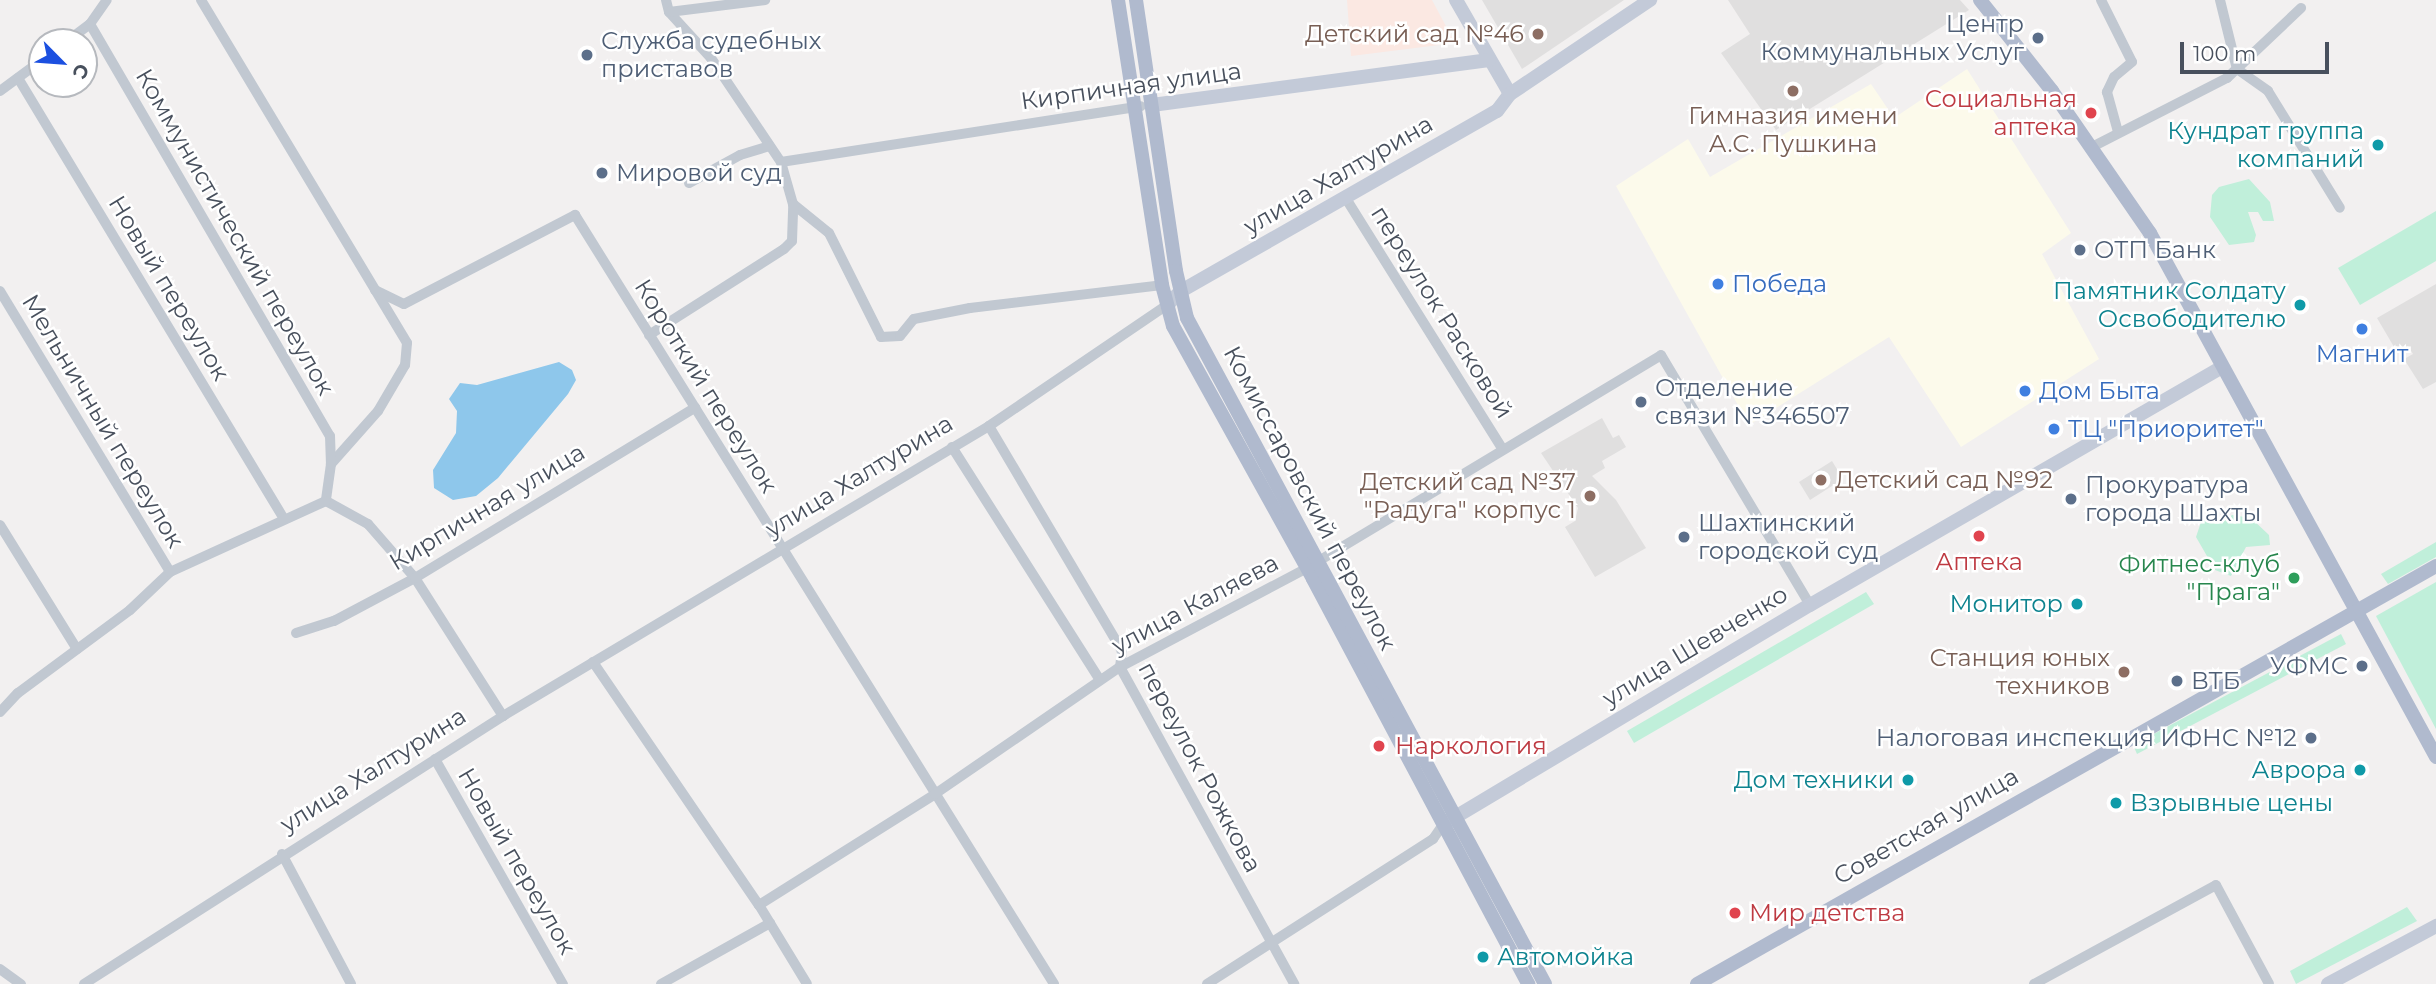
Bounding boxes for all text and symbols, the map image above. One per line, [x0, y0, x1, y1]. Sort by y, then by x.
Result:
place label: Центр Коммунальных Услуг [1760, 10, 2024, 66]
place label: Детский сад №46 [1305, 20, 1524, 48]
marker: Детский сад №46 [1530, 26, 1546, 42]
place label: Служба судебных приставов [601, 27, 821, 83]
north arrow [28, 28, 98, 98]
scale bar [2184, 28, 2333, 72]
marker: Центр Коммунальных Услуг [2030, 30, 2046, 46]
text: 100 m [2193, 41, 2256, 66]
marker: Служба судебных приставов [579, 47, 595, 63]
street label: Кирпичная улица [1019, 56, 1243, 116]
text: С [67, 60, 94, 82]
street label: Коммунистический переулок [130, 64, 340, 400]
marker: Гимназия имени А.С. Пушкина [1785, 83, 1801, 99]
place label: Социальная аптека [1925, 85, 2077, 141]
place label: Гимназия имени А.С. Пушкина [1688, 102, 1898, 158]
marker: Социальная аптека [2083, 105, 2099, 121]
street label: улица Халтурина [1238, 109, 1438, 241]
place label: Кундрат группа компаний [2167, 117, 2364, 173]
marker: Кундрат группа компаний [2370, 137, 2386, 153]
place label: Мировой суд [616, 159, 782, 187]
marker: Мировой суд [594, 165, 610, 181]
street label: Новый переулок [102, 190, 236, 386]
street label: переулок Расковой [1365, 201, 1519, 423]
place label: ОТП Банк [2094, 236, 2216, 264]
marker: ОТП Банк [2072, 242, 2088, 258]
place label: Победа [1732, 270, 1827, 298]
street label: Короткий переулок [628, 274, 784, 498]
marker: Победа [1710, 276, 1726, 292]
place label: Памятник Солдату Освободителю [2053, 277, 2286, 333]
street label: Мельничный переулок [16, 289, 190, 553]
marker: Памятник Солдату Освободителю [2292, 297, 2308, 313]
marker: Магнит [2354, 321, 2370, 337]
place label: Магнит [2316, 340, 2408, 368]
street label: Комиссаровский переулок [1217, 341, 1403, 655]
place label: Отделение связи №346507 [1655, 374, 1850, 430]
place label: Дом Быта [2039, 377, 2160, 405]
marker: Дом Быта [2017, 383, 2033, 399]
marker: Отделение связи №346507 [1633, 394, 1649, 410]
street label: улица Халтурина [760, 409, 958, 543]
place label: ТЦ "Приоритет" [2068, 415, 2264, 443]
marker: ТЦ "Приоритет" [2046, 421, 2062, 437]
street label: Кирпичная улица [384, 437, 590, 577]
place label: Детский сад №92 [1835, 466, 2053, 494]
place label: Детский сад №37 "Радуга" корпус 1 [1360, 468, 1576, 524]
place label: Прокуратура города Шахты [2085, 471, 2261, 527]
marker: Детский сад №92 [1813, 472, 1829, 488]
marker: Детский сад №37 "Радуга" корпус 1 [1582, 488, 1598, 504]
marker: Прокуратура города Шахты [2063, 491, 2079, 507]
place label: Шахтинский городской суд [1698, 509, 1878, 565]
marker: Аптека [1971, 528, 1987, 544]
marker: Шахтинский городской суд [1676, 529, 1692, 545]
street label: улица Каляева [1107, 548, 1283, 660]
place label: Аптека [1935, 548, 2023, 576]
place label: Фитнес-клуб "Прага" [2118, 550, 2280, 606]
marker: Фитнес-клуб "Прага" [2286, 570, 2302, 586]
street label: улица Шевченко [1597, 579, 1793, 713]
place label: Монитор [1949, 590, 2063, 618]
marker: Монитор [2069, 596, 2085, 612]
place label: Станция юных техников [1929, 644, 2110, 700]
place label: УФМС [2270, 652, 2348, 680]
street label: переулок Рожкова [1132, 657, 1268, 877]
marker: УФМС [2354, 658, 2370, 674]
marker: Станция юных техников [2116, 664, 2132, 680]
place label: ВТБ [2191, 667, 2240, 695]
marker: ВТБ [2169, 673, 2185, 689]
street label: улица Халтурина [275, 701, 471, 839]
place label: Налоговая инспекция ИФНС №12 [1876, 724, 2297, 752]
marker: Налоговая инспекция ИФНС №12 [2303, 730, 2319, 746]
place label: Наркология [1395, 732, 1547, 760]
marker: Наркология [1369, 736, 1389, 756]
place label: Аврора [2251, 756, 2346, 784]
street label: Советская улица [1829, 761, 2023, 891]
marker: Аврора [2352, 762, 2368, 778]
street label: Новый переулок [452, 763, 582, 959]
place label: Дом техники [1734, 766, 1894, 794]
marker: Дом техники [1900, 772, 1916, 788]
place label: Взрывные цены [2130, 789, 2333, 817]
marker: Взрывные цены [2108, 795, 2124, 811]
place label: Мир детства [1749, 899, 1905, 927]
marker: Мир детства [1727, 905, 1743, 921]
place label: Автомойка [1497, 943, 1634, 971]
marker: Автомойка [1475, 949, 1491, 965]

